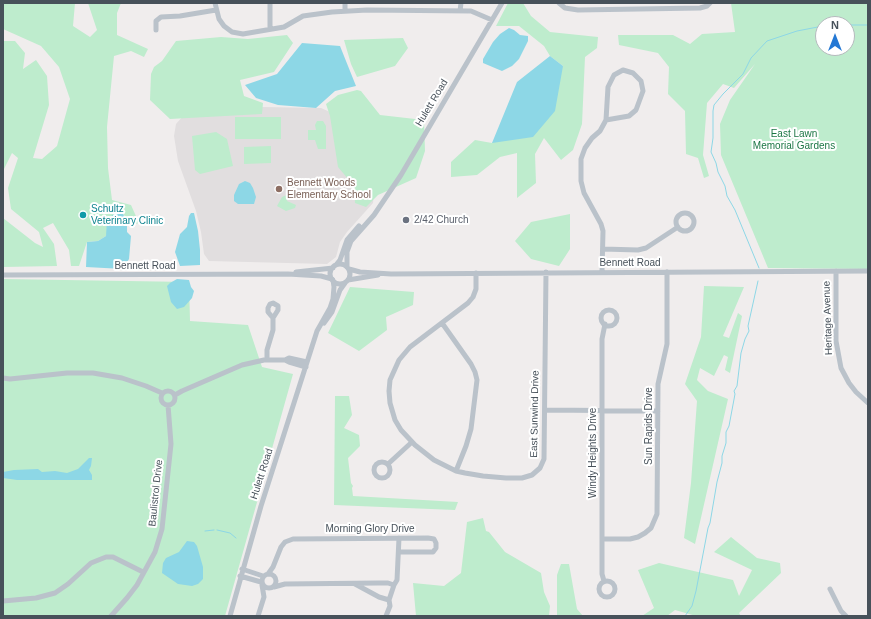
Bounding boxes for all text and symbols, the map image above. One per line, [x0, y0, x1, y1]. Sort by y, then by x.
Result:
north arrow [815, 16, 855, 56]
text: N [831, 19, 839, 31]
street label: Hulett Road [413, 77, 451, 129]
park label: East Lawn Memorial Gardens [753, 128, 835, 152]
place label: Bennett Woods Elementary School [287, 177, 371, 200]
marker: Bennett Woods Elementary School [274, 184, 284, 194]
place label: Schultz Veterinary Clinic [91, 203, 163, 226]
marker: Schultz Veterinary Clinic [78, 210, 88, 220]
place label: 2/42 Church [414, 214, 468, 226]
marker: 2/42 Church [401, 215, 411, 225]
street label: Bennett Road [599, 257, 661, 269]
street label: Bennett Road [114, 260, 176, 272]
street label: Heritage Avenue [821, 281, 835, 355]
street label: East Sunwind Drive [528, 370, 542, 458]
street label: Sun Rapids Drive [643, 387, 655, 465]
street label: Windy Heights Drive [587, 408, 599, 498]
street label: Hulett Road [248, 447, 276, 501]
street label: Baulistrol Drive [147, 459, 165, 527]
street label: Morning Glory Drive [326, 523, 414, 535]

